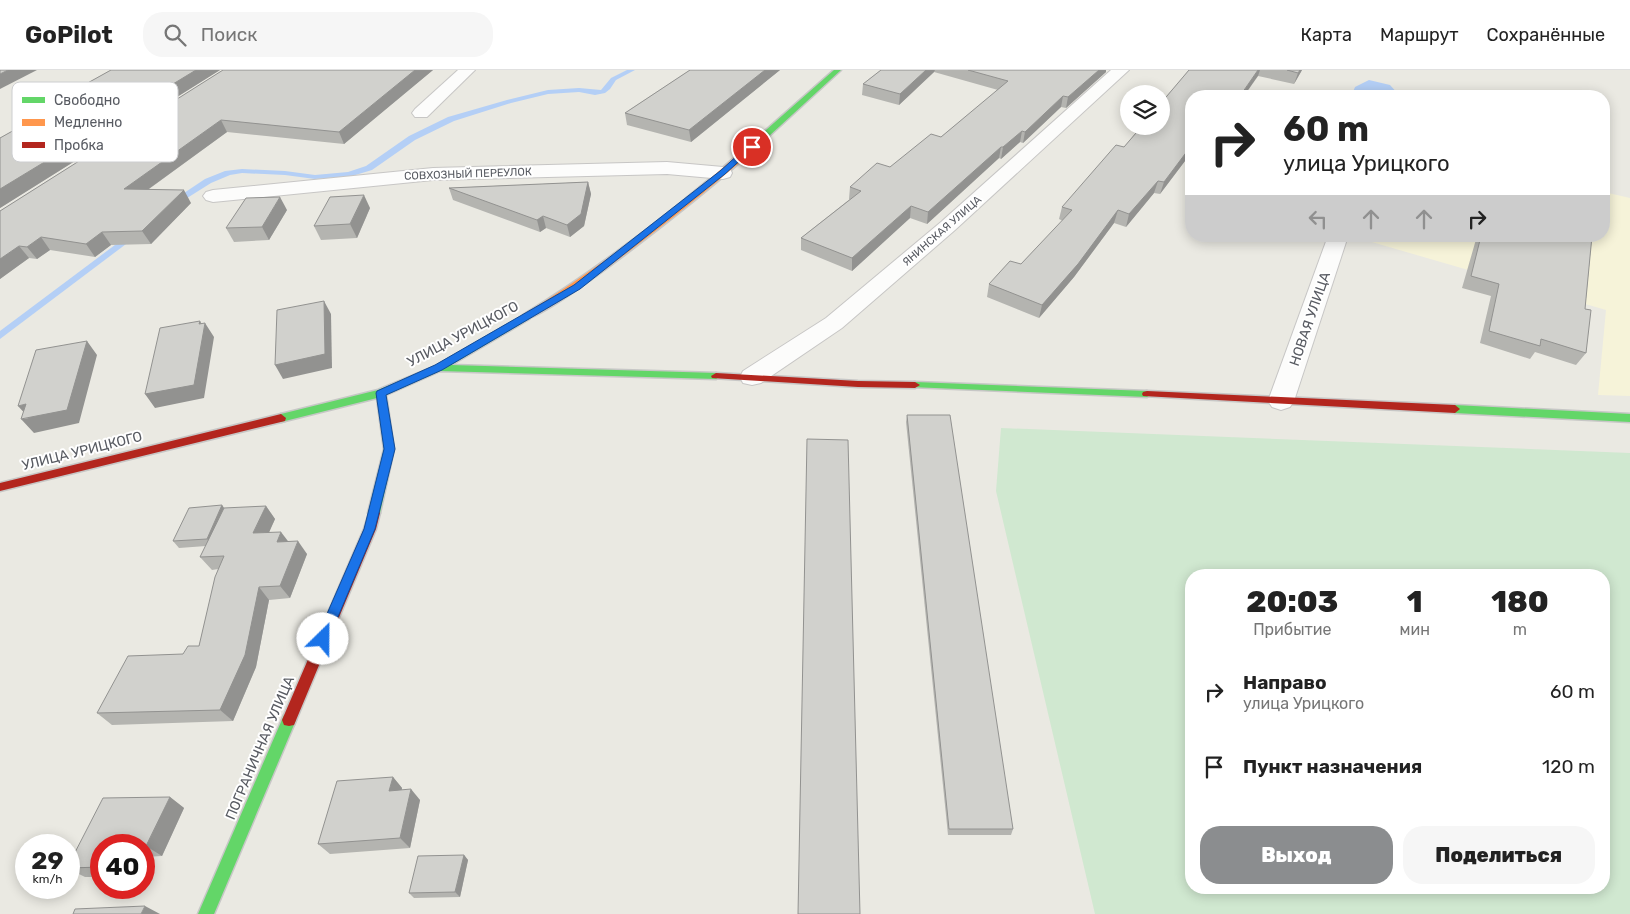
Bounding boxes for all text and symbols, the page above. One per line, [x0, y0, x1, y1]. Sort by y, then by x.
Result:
search box [143, 12, 493, 57]
text: GoPilot [25, 21, 113, 49]
icon: search [161, 21, 189, 49]
text: Поиск [201, 23, 257, 46]
text: Карта [1301, 24, 1352, 46]
text: Маршрут [1380, 24, 1459, 46]
text: Сохранённые [1487, 24, 1605, 46]
legend [12, 82, 178, 162]
map controls [1120, 85, 1170, 135]
button: layers [1120, 85, 1170, 135]
text: Свободно [54, 92, 120, 109]
text: 60 m [1283, 108, 1369, 150]
icon: right [1200, 110, 1265, 175]
text: Медленно [54, 114, 122, 131]
pin [731, 126, 773, 168]
icon: arrive [738, 133, 766, 161]
text: Пробка [54, 137, 104, 154]
text: улица Урицкого [1283, 150, 1450, 177]
street label: СОВХОЗНЫЙ ПЕРЕУЛОК [404, 165, 532, 183]
street label: ЯНИНСКАЯ УЛИЦА [900, 193, 985, 269]
icon: left [1304, 205, 1332, 233]
icon: ahead [1357, 205, 1385, 233]
icon: ahead [1410, 205, 1438, 233]
icon: right [1463, 205, 1491, 233]
street label: НОВАЯ УЛИЦА [1286, 269, 1334, 368]
street label: УЛИЦА УРИЦКОГО [404, 297, 522, 371]
street label: УЛИЦА УРИЦКОГО [20, 428, 144, 474]
text: 20:03 [1246, 584, 1338, 620]
text: 1 [1407, 584, 1423, 620]
text: 180 [1491, 584, 1549, 620]
position arrow [296, 612, 348, 664]
text: Прибытие [1253, 620, 1331, 639]
text: мин [1399, 620, 1430, 639]
text: m [1513, 620, 1527, 639]
text: Направо [1243, 671, 1327, 694]
street label: ПОГРАНИЧНАЯ УЛИЦА [222, 673, 298, 822]
icon: right [1200, 678, 1228, 706]
text: 60 m [1550, 680, 1595, 703]
text: улица Урицкого [1243, 694, 1364, 713]
icon: arrive [1200, 753, 1228, 781]
text: Пункт назначения [1243, 755, 1422, 778]
text: 120 m [1542, 755, 1595, 778]
button: Выход [1200, 826, 1393, 884]
button: Поделиться [1403, 826, 1595, 884]
speed limit sign: 40 [90, 834, 155, 899]
text: 29 [31, 846, 64, 875]
text: km/h [33, 872, 62, 886]

